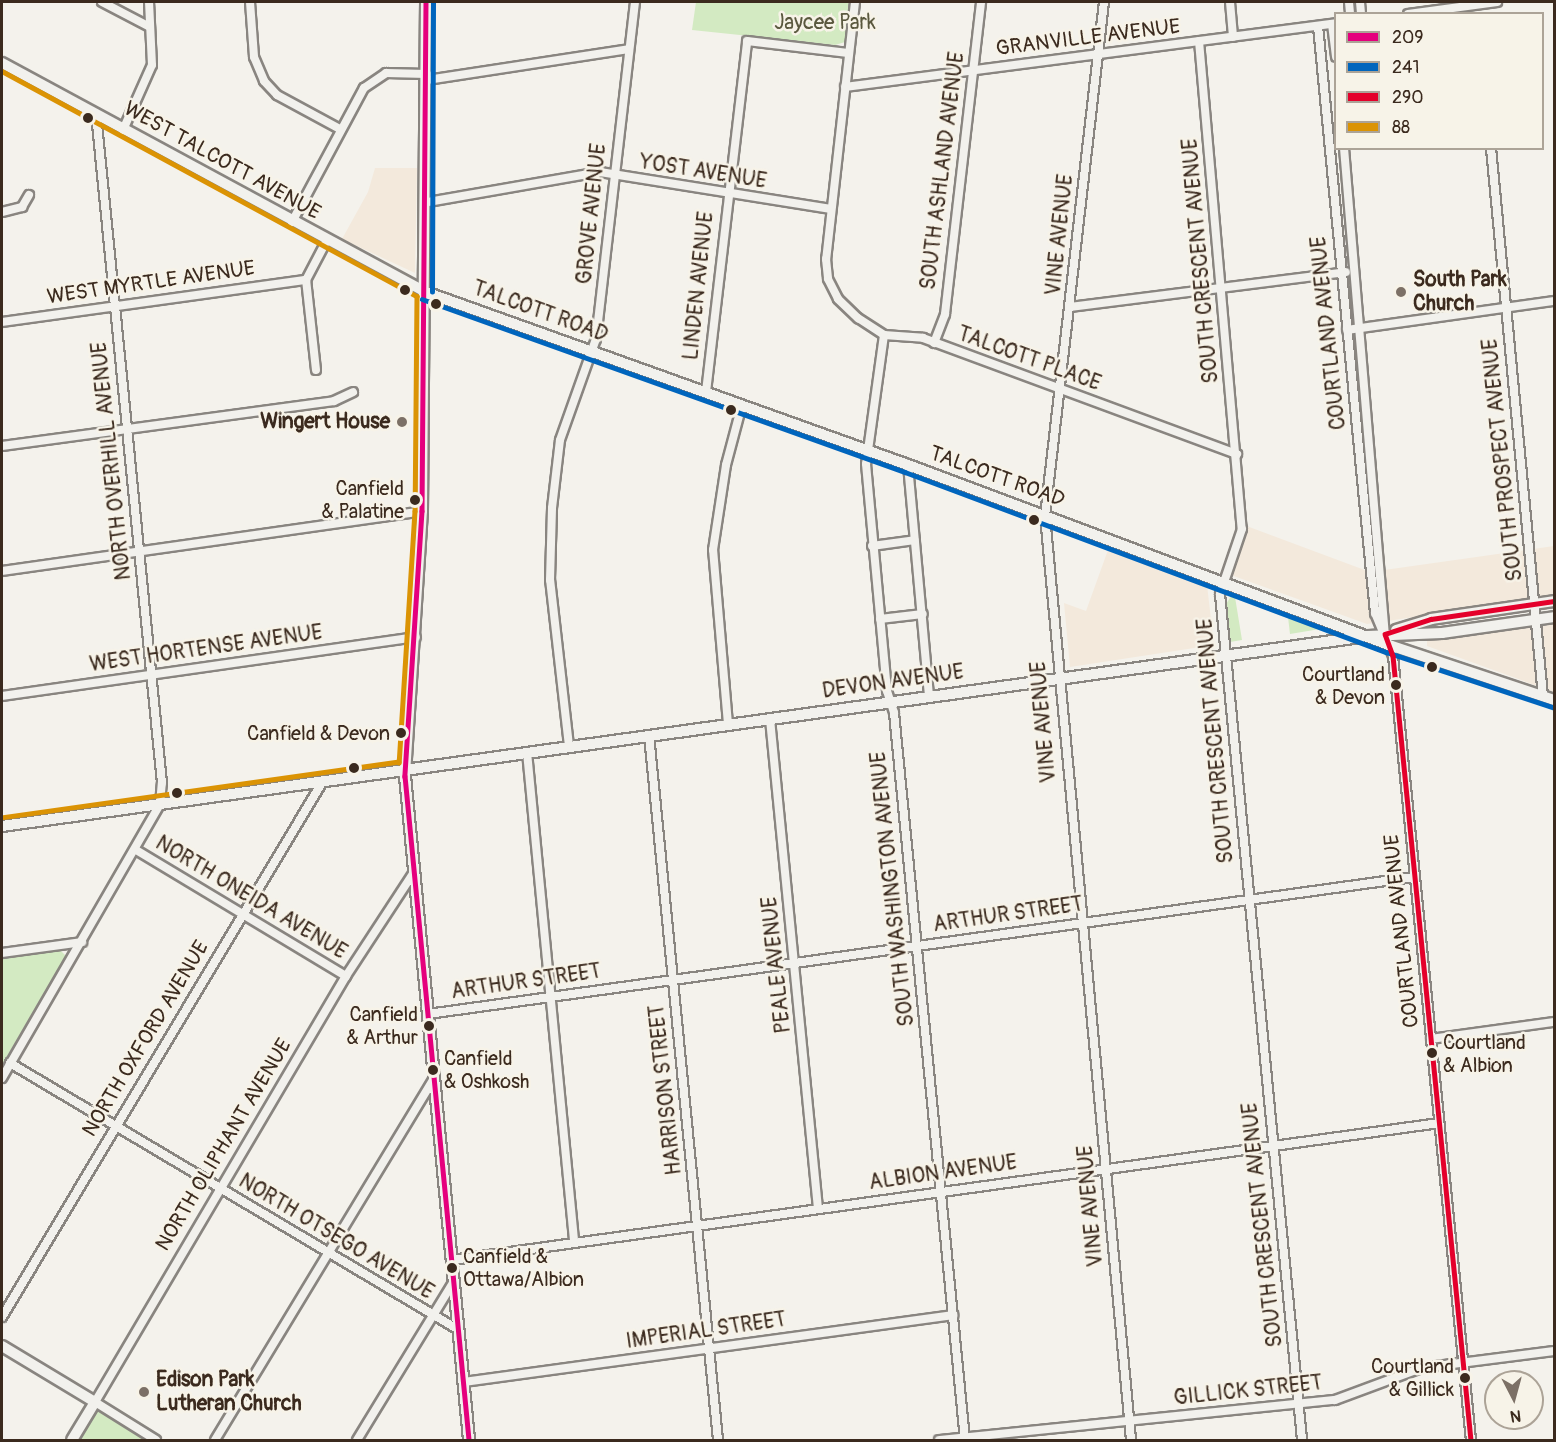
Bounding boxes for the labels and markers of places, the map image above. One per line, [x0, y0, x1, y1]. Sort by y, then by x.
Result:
unlabelled marker [82, 112, 94, 124]
place label: South Park Church [1413, 267, 1507, 317]
unlabelled marker [399, 284, 411, 296]
marker: South Park Church [1394, 285, 1408, 299]
unlabelled marker [430, 298, 442, 310]
unlabelled marker [725, 404, 737, 416]
place label: Wingert House [260, 409, 390, 435]
marker: Wingert House [395, 415, 409, 429]
place label: Canfield & Palatine [322, 476, 404, 523]
marker: Canfield & Palatine [409, 494, 421, 506]
unlabelled marker [1028, 514, 1040, 526]
unlabelled marker [1426, 661, 1438, 673]
place label: Courtland & Devon [1302, 662, 1385, 709]
marker: Courtland & Devon [1390, 679, 1402, 691]
place label: Canfield & Devon [247, 721, 390, 745]
marker: Canfield & Devon [395, 727, 407, 739]
unlabelled marker [348, 762, 360, 774]
unlabelled marker [171, 787, 183, 799]
place label: Canfield & Arthur [346, 1002, 418, 1049]
marker: Canfield & Arthur [423, 1020, 435, 1032]
place label: Courtland & Albion [1443, 1030, 1526, 1077]
place label: Canfield & Oshkosh [444, 1046, 529, 1093]
marker: Courtland & Albion [1426, 1047, 1438, 1059]
marker: Canfield & Oshkosh [427, 1064, 439, 1076]
place label: Canfield & Ottawa/Albion [463, 1244, 584, 1291]
marker: Canfield & Ottawa/Albion [446, 1262, 458, 1274]
place label: Courtland & Gillick [1371, 1354, 1454, 1401]
place label: Edison Park Lutheran Church [156, 1367, 302, 1417]
marker: Courtland & Gillick [1459, 1372, 1471, 1384]
marker: Edison Park Lutheran Church [137, 1385, 151, 1399]

